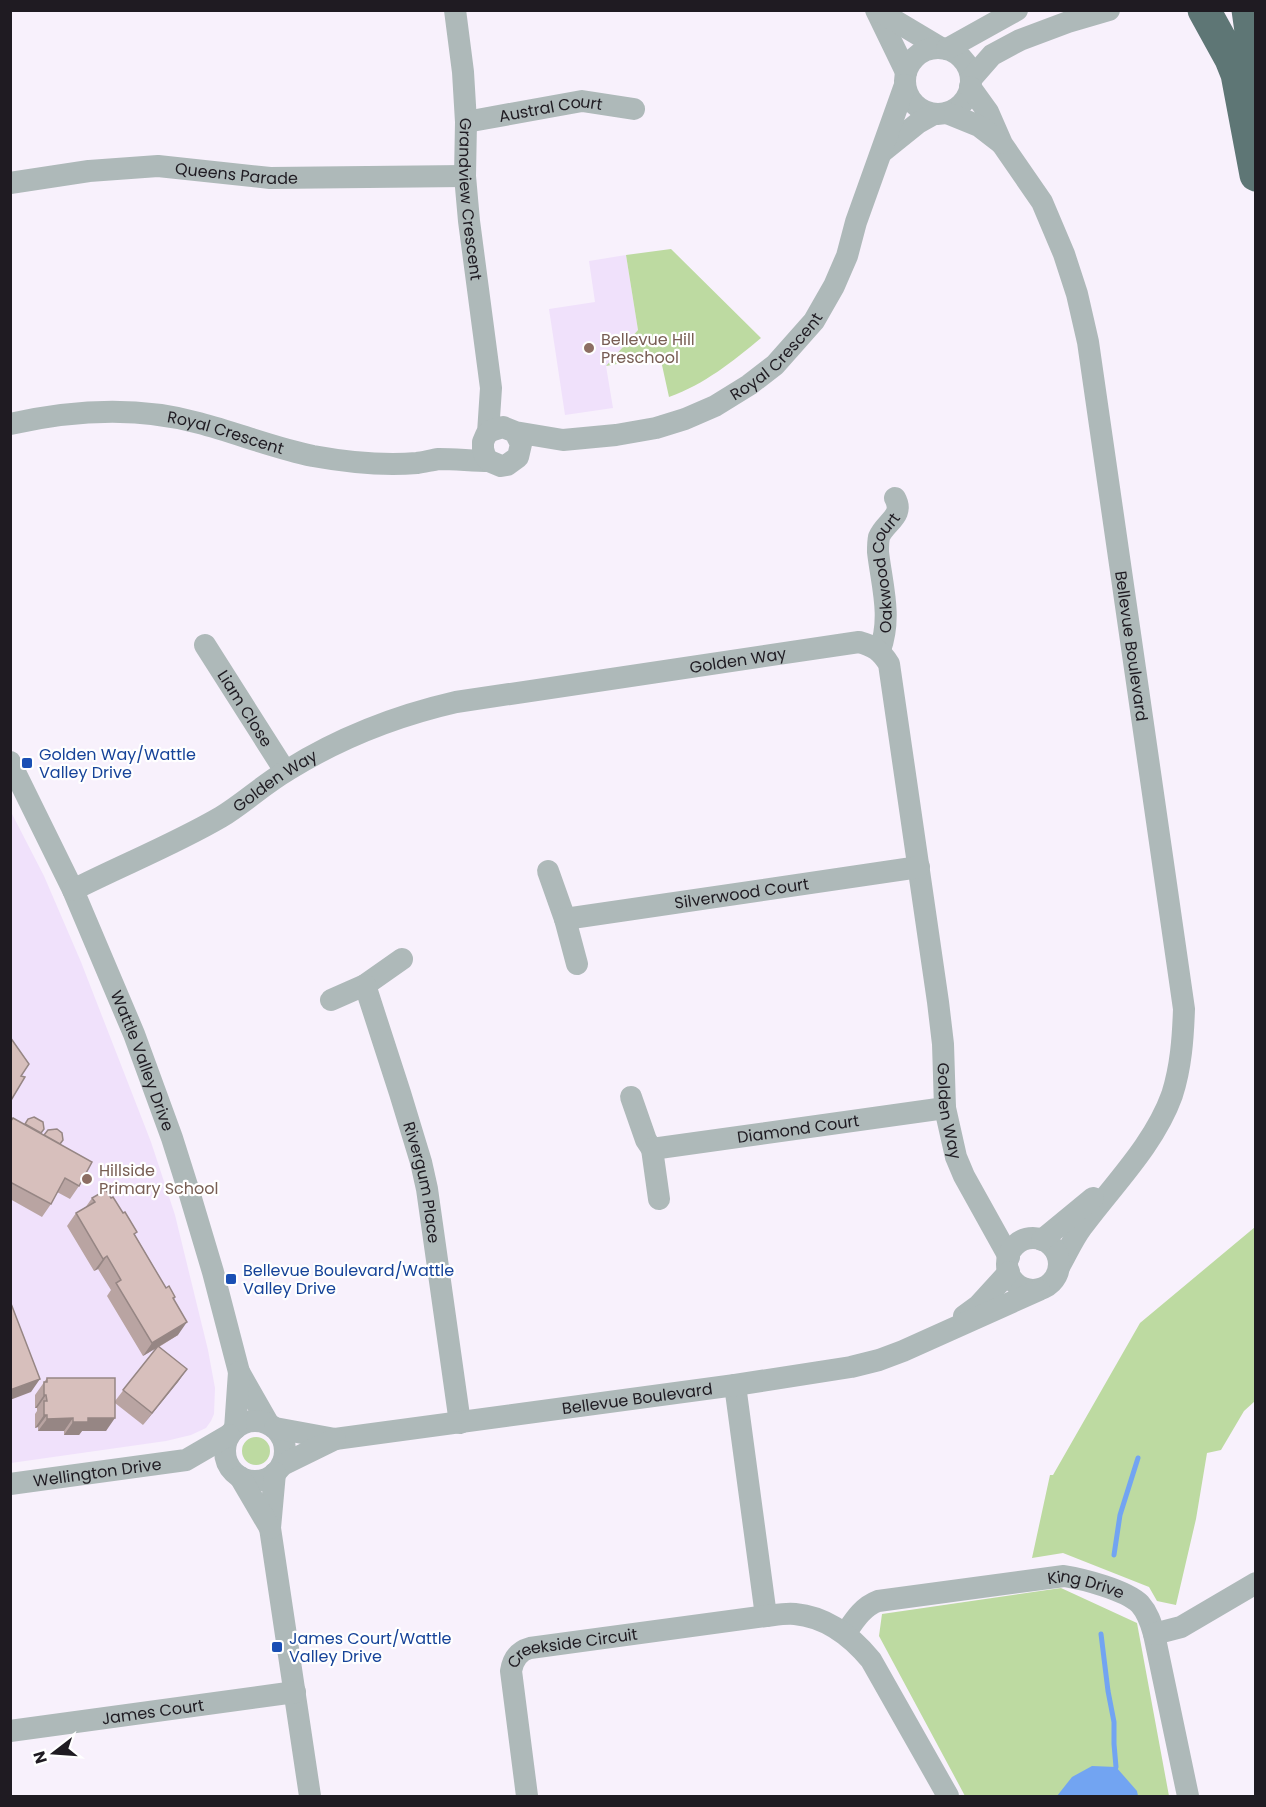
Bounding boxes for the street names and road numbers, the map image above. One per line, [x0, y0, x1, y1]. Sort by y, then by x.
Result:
street label: Austral Court [497, 89, 604, 127]
street label: Grandview Crescent [453, 118, 488, 282]
street label: Queens Parade [174, 156, 298, 190]
street label: Royal Crescent [725, 308, 828, 406]
street label: Royal Crescent [166, 405, 287, 460]
street label: Oakwood Court [866, 508, 906, 634]
street label: Bellevue Boulevard [1110, 569, 1154, 723]
street label: Golden Way [688, 641, 788, 679]
street label: Liam Close [212, 665, 278, 751]
street label: Golden Way [228, 744, 321, 817]
street label: Silverwood Court [673, 872, 810, 914]
street label: Wattle Valley Drive [105, 987, 180, 1134]
street label: Golden Way [932, 1062, 968, 1161]
street label: Diamond Court [736, 1109, 861, 1148]
street label: Rivergum Place [398, 1119, 446, 1245]
street label: Bellevue Boulevard [561, 1377, 714, 1420]
street label: Wellington Drive [32, 1452, 163, 1492]
street label: King Drive [1046, 1564, 1128, 1604]
street label: Creekside Circuit [501, 1622, 639, 1672]
street label: James Court [100, 1693, 205, 1730]

